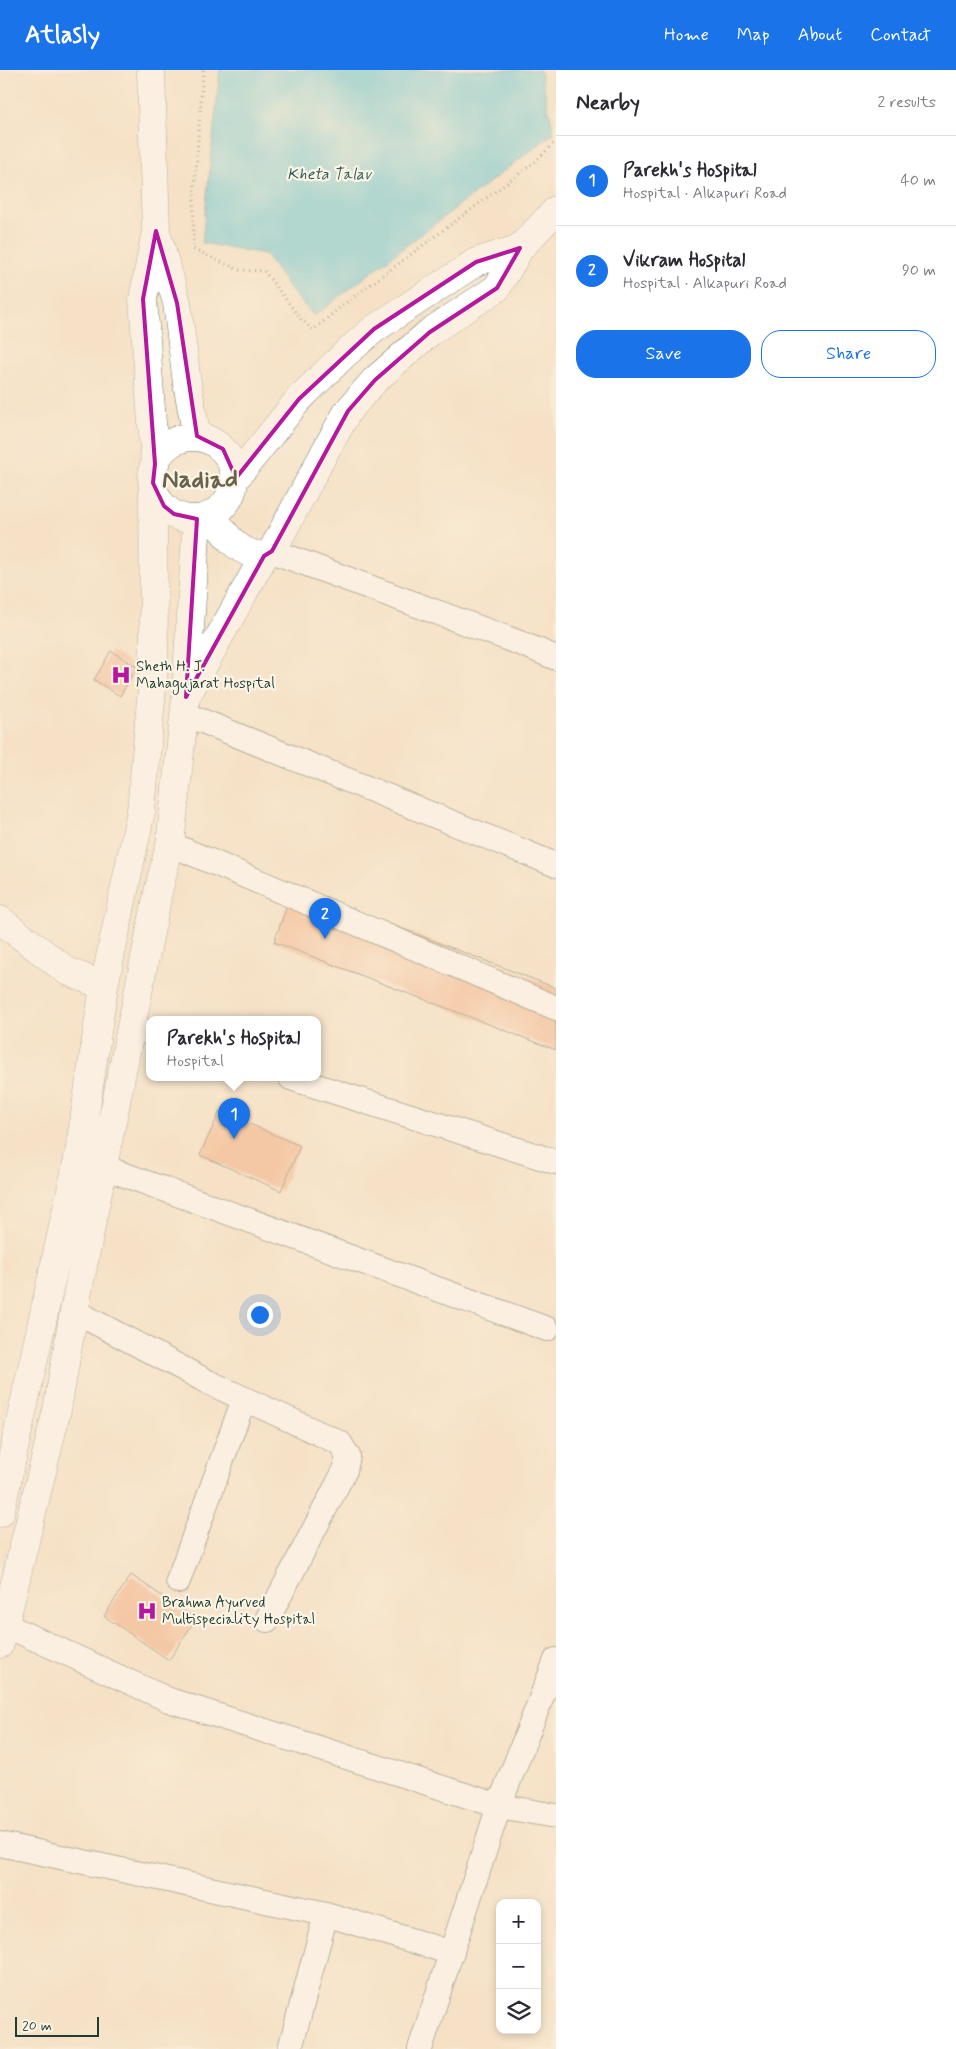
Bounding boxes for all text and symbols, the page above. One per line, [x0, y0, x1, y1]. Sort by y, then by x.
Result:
text: Atlasly [25, 20, 100, 51]
text: Home [664, 23, 709, 47]
text: Map [737, 23, 770, 47]
text: About [798, 23, 842, 47]
text: Contact [870, 23, 931, 47]
text: Nearby [576, 89, 640, 117]
text: 2 results [878, 92, 936, 113]
text: Parekh's Hospital [623, 158, 757, 183]
water label: Kheta Talav [287, 164, 373, 185]
text: 1 [588, 170, 596, 191]
text: 40 m [900, 170, 936, 191]
text: Hospital · Alkapuri Road [623, 183, 787, 204]
text: Vikram Hospital [623, 248, 745, 273]
text: 2 [588, 260, 596, 281]
text: 90 m [902, 260, 936, 281]
text: Hospital · Alkapuri Road [623, 273, 787, 294]
button: Save [576, 330, 751, 378]
button: Share [761, 330, 936, 378]
district label: Nadiad [162, 464, 238, 497]
place label: Sheth H. J. Mahagujarat Hospital [136, 657, 275, 695]
hospital icon: Sheth H. J. Mahagujarat Hospital [110, 664, 132, 686]
pin: 2 [309, 898, 341, 939]
popup [146, 1016, 321, 1081]
text: Parekh's Hospital [167, 1026, 300, 1051]
text: Hospital [167, 1051, 224, 1072]
pin: 1 [218, 1098, 250, 1139]
your location [247, 1302, 273, 1328]
place label: Brahma Ayurved Multispeciality Hospital [162, 1593, 315, 1630]
hospital icon: Brahma Ayurved Multispeciality Hospital [136, 1600, 158, 1622]
map controls [496, 1899, 541, 2034]
button: + [496, 1899, 541, 1944]
button: − [496, 1944, 541, 1989]
button: layers [496, 1989, 541, 2034]
scale bar [15, 2014, 99, 2037]
text: 20 m [22, 2017, 52, 2035]

